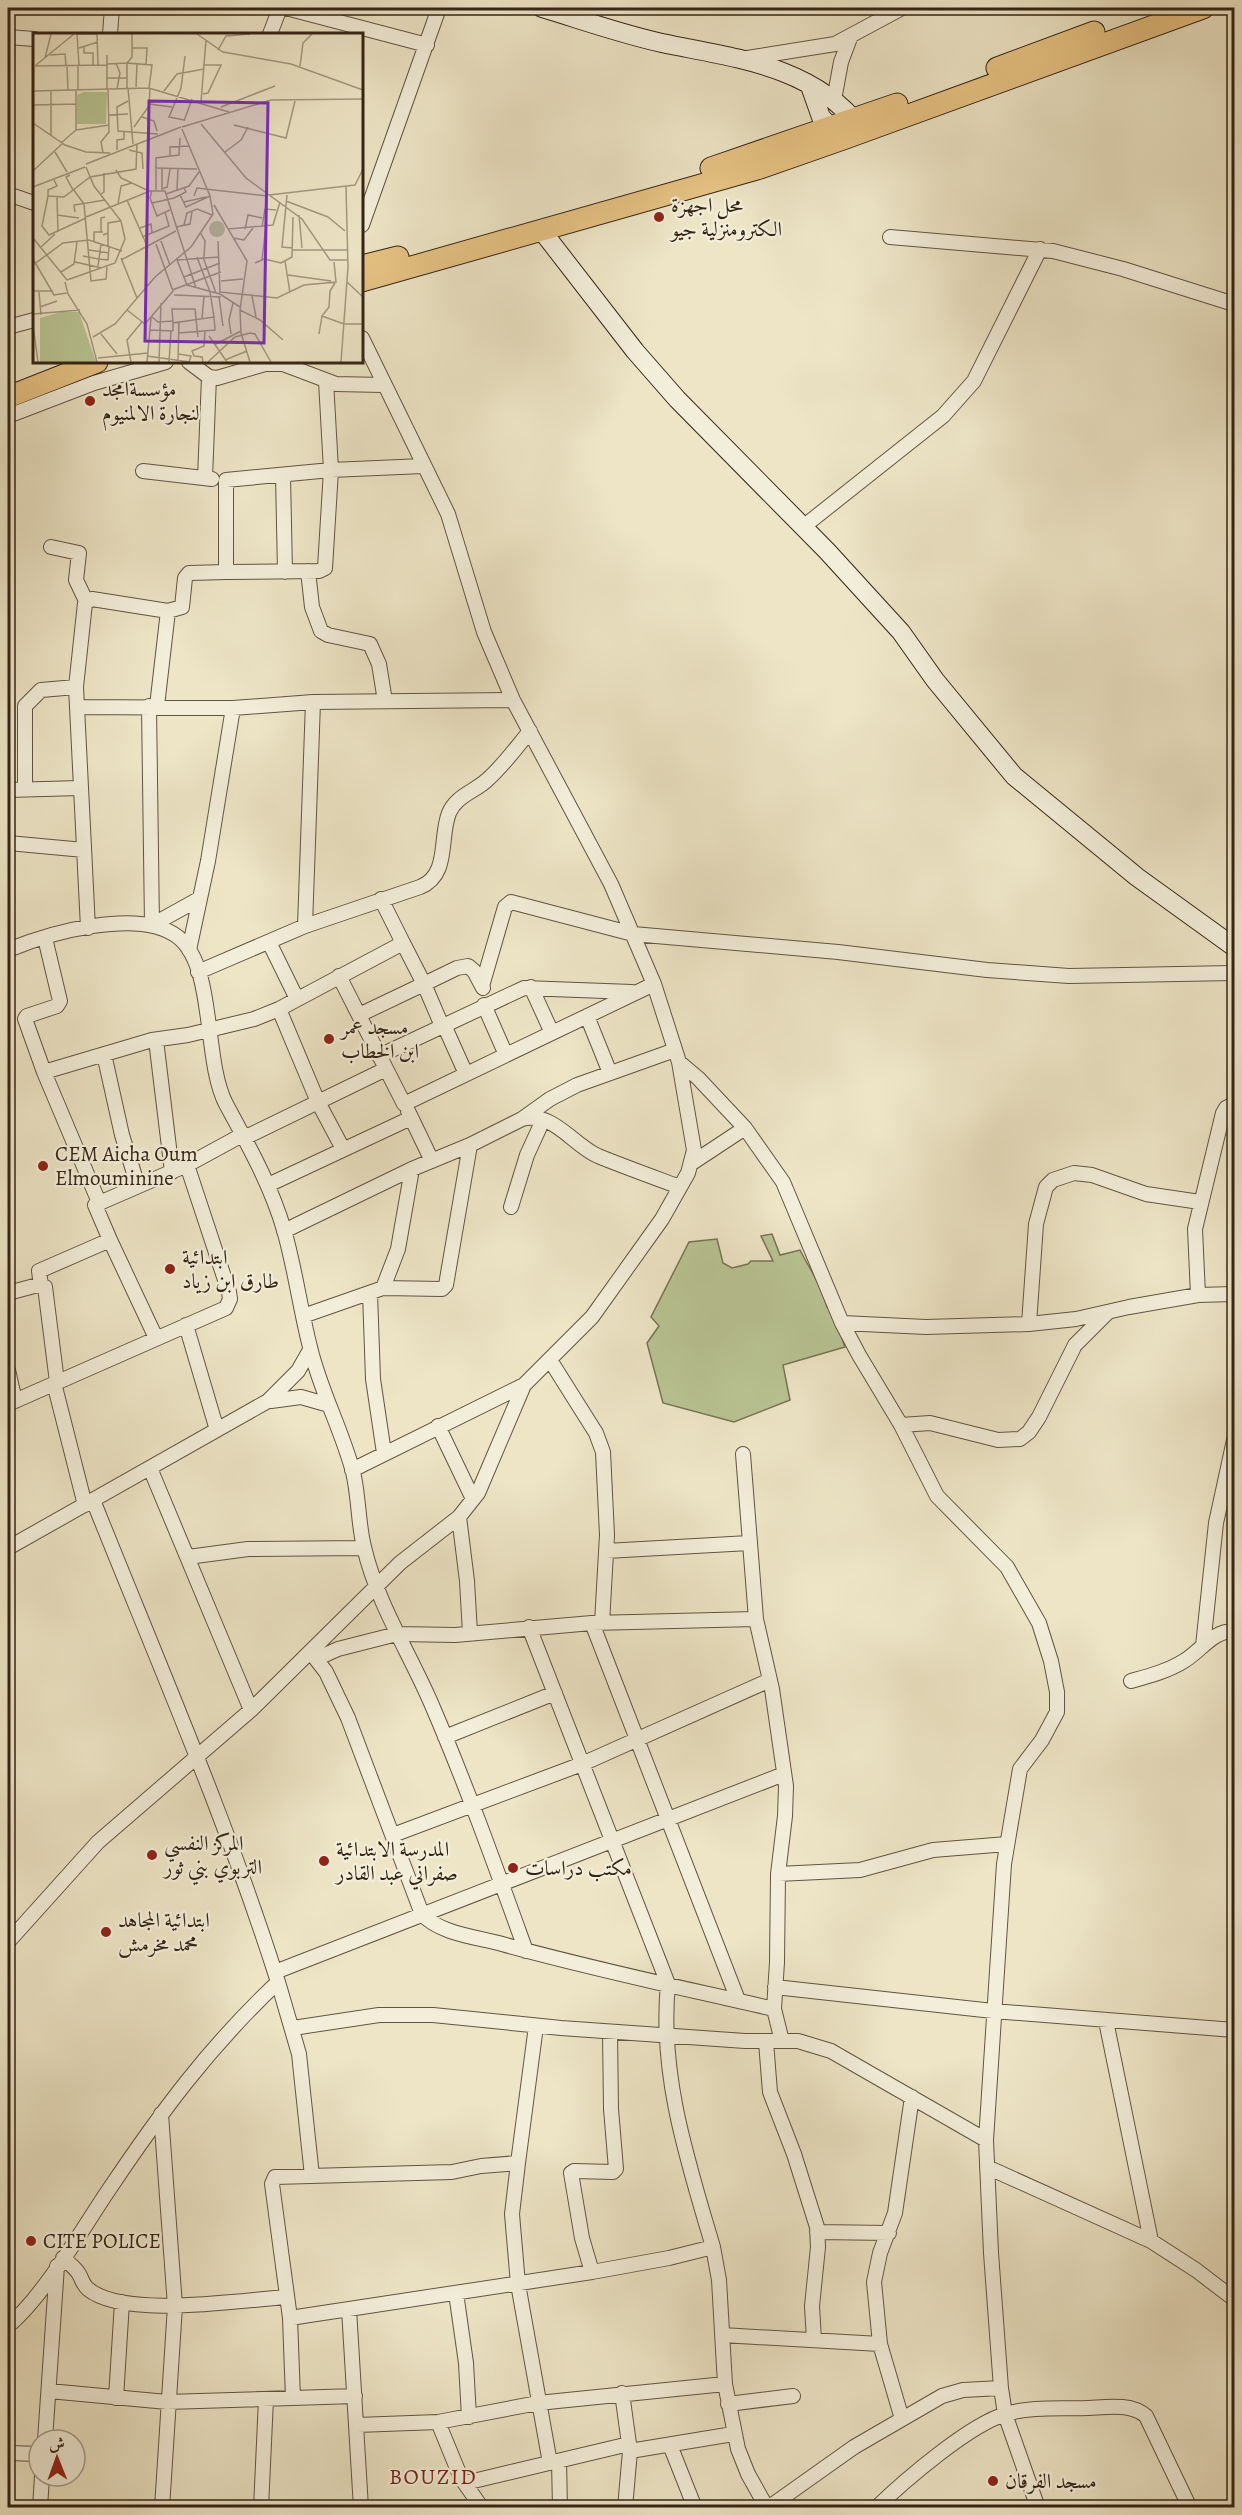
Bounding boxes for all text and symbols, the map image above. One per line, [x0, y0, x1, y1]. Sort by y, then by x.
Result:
inset map [33, 33, 363, 363]
place label: محل اجهزة الكترومنزلية جيو [669, 191, 782, 243]
marker: محل اجهزة الكترومنزلية جيو [652, 210, 666, 224]
place label: مؤسسةامجد لنجارة الالمنيوم [102, 375, 200, 431]
marker: مؤسسةامجد لنجارة الالمنيوم [83, 394, 97, 408]
place label: مسجد عمر ابن الخطاب [339, 1013, 419, 1065]
marker: مسجد عمر ابن الخطاب [322, 1032, 336, 1046]
place label: CEM Aicha Oum Elmouminine [55, 1140, 198, 1192]
marker: CEM Aicha Oum Elmouminine [36, 1159, 50, 1173]
place label: ابتدائية طارق ابن زياد [182, 1243, 279, 1295]
marker: ابتدائية طارق ابن زياد [163, 1262, 177, 1276]
place label: المركز النفسي التربوي بني ثور [162, 1829, 262, 1886]
place label: المدرسة الابتدائية صفراني عبد القادر [334, 1835, 458, 1890]
marker: المركز النفسي التربوي بني ثور [145, 1848, 159, 1862]
marker: المدرسة الابتدائية صفراني عبد القادر [317, 1854, 331, 1868]
place label: مكتب دراسات [525, 1854, 632, 1882]
marker: مكتب دراسات [506, 1861, 520, 1875]
place label: ابتدائية المجاهد محمد مخرمش [118, 1906, 210, 1958]
marker: ابتدائية المجاهد محمد مخرمش [99, 1925, 113, 1939]
place label: CITE POLICE [43, 2227, 161, 2255]
marker: CITE POLICE [24, 2234, 38, 2248]
north arrow [27, 2428, 87, 2488]
text: ش [49, 2433, 65, 2455]
district label: BOUZID [389, 2462, 477, 2492]
place label: مسجد الفرقان [1005, 2467, 1097, 2495]
marker: مسجد الفرقان [986, 2474, 1000, 2488]

